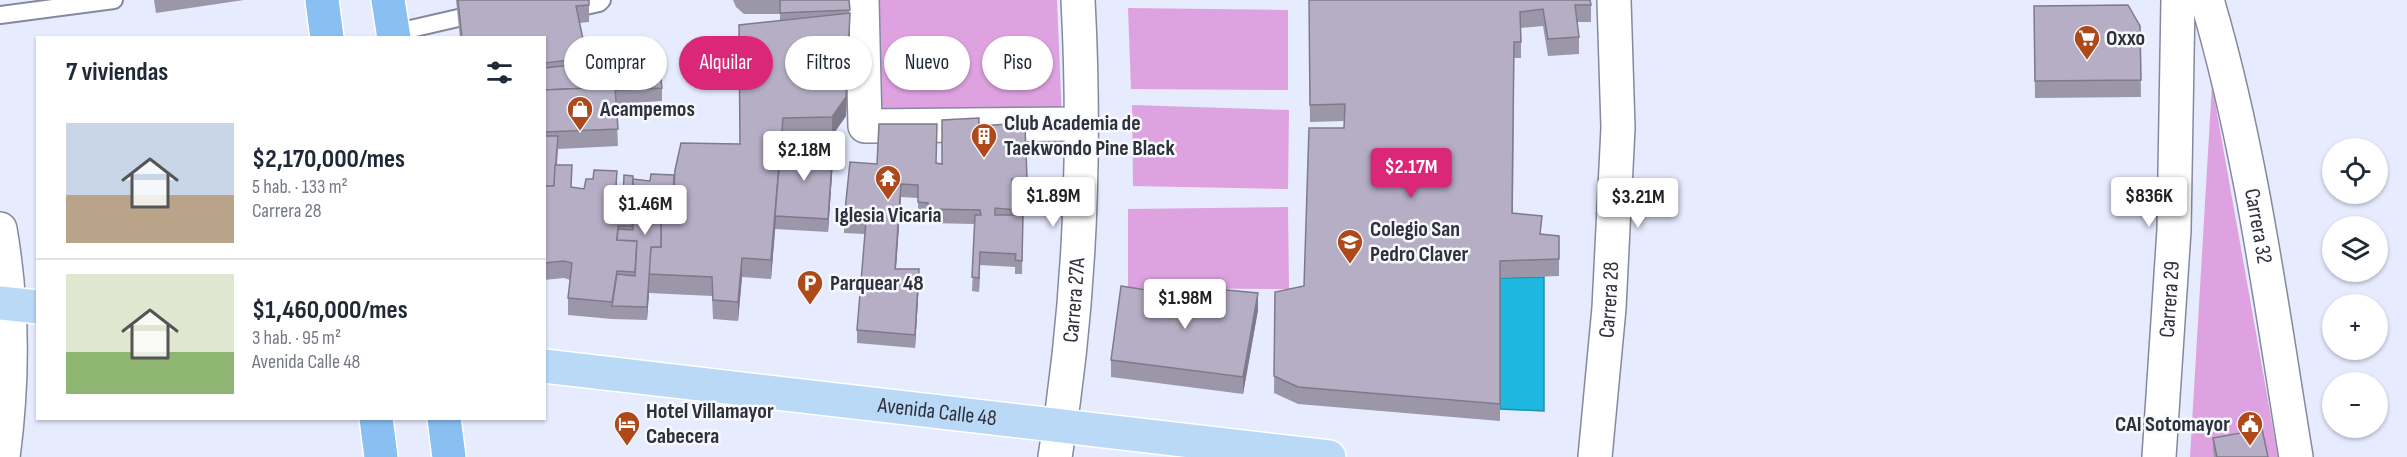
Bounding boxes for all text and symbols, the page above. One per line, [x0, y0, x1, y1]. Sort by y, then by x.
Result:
supermarket icon: Oxxo [2072, 23, 2102, 61]
place label: Oxxo [2106, 25, 2145, 52]
chip: Comprar [564, 36, 667, 90]
chip: Alquilar [679, 36, 773, 90]
chip: Filtros [785, 36, 872, 90]
chip: Nuevo [884, 36, 970, 90]
chip: Piso [982, 36, 1053, 90]
icon: filters [483, 56, 516, 89]
text: 7 viviendas [66, 57, 168, 88]
shop icon: Acampemos [565, 94, 595, 132]
place label: Acampemos [599, 96, 695, 123]
place label: Club Academia de Taekwondo Pine Black [1004, 110, 1175, 162]
building icon: Club Academia de Taekwondo Pine Black [969, 121, 999, 159]
pin: $2.18M [755, 131, 853, 182]
text: $2.18M [777, 138, 831, 162]
map controls [2322, 138, 2388, 438]
button: locate [2322, 138, 2388, 204]
text: $2,170,000/mes [252, 144, 405, 175]
icon: home [114, 147, 186, 219]
pin: $2.17M [1362, 148, 1460, 199]
text: $2.17M [1385, 155, 1437, 179]
temple icon: Iglesia Vicaria [873, 163, 903, 201]
text: 5 hab. · 133 m² [252, 175, 348, 199]
pin: $1.89M [1004, 177, 1102, 228]
pin: $836K [2107, 177, 2191, 228]
pin: $3.21M [1589, 178, 1687, 229]
text: $1.89M [1026, 184, 1080, 208]
text: $836K [2125, 184, 2173, 208]
pin: $1.46M [596, 185, 694, 236]
text: $3.21M [1611, 185, 1665, 209]
street label: Carrera 32 [2238, 186, 2278, 266]
text: $1.46M [618, 192, 672, 216]
text: Carrera 28 [252, 199, 322, 223]
place label: Iglesia Vicaria [835, 202, 941, 229]
place label: Colegio San Pedro Claver [1370, 216, 1469, 268]
button: layers [2322, 216, 2388, 282]
school or university icon: Colegio San Pedro Claver [1335, 227, 1365, 265]
street label: Carrera 27A [1057, 256, 1091, 344]
street label: Carrera 29 [2153, 260, 2185, 339]
street label: Carrera 28 [1593, 261, 1625, 339]
parking icon: Parquear 48 [795, 268, 825, 306]
place label: Parquear 48 [830, 270, 924, 297]
pin: $1.98M [1136, 279, 1234, 330]
text: $1.98M [1158, 286, 1212, 310]
button: + [2322, 294, 2388, 360]
text: $1,460,000/mes [252, 295, 408, 326]
icon: home [114, 298, 186, 370]
text: 3 hab. · 95 m² [252, 326, 341, 350]
text: Avenida Calle 48 [252, 350, 360, 374]
button: − [2322, 372, 2388, 438]
street label: Avenida Calle 48 [876, 391, 998, 432]
place label: Hotel Villamayor Cabecera [646, 398, 774, 450]
hotel icon: Hotel Villamayor Cabecera [612, 409, 642, 447]
public building icon: CAI Sotomayor [2235, 409, 2265, 447]
place label: CAI Sotomayor [2115, 411, 2230, 438]

